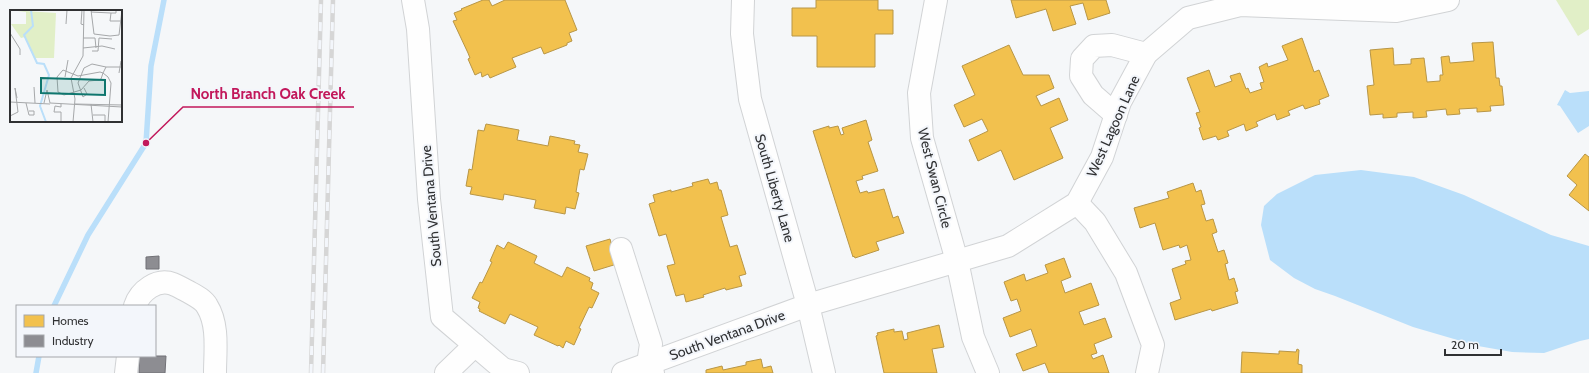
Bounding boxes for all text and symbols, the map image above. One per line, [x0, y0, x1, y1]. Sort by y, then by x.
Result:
inset map [10, 10, 122, 122]
street label: West Lagoon Lane [1083, 72, 1143, 180]
callout: North Branch Oak Creek [183, 80, 354, 107]
text: North Branch Oak Creek [190, 85, 346, 103]
street label: West Swan Circle [914, 126, 956, 230]
street label: South Liberty Lane [751, 132, 799, 244]
street label: South Ventana Drive [417, 145, 445, 267]
legend [16, 305, 156, 357]
street label: South Ventana Drive [667, 306, 787, 364]
text: Homes [52, 313, 89, 328]
scale bar [1445, 331, 1501, 357]
text: Industry [52, 333, 93, 348]
text: 20 m [1451, 337, 1479, 352]

